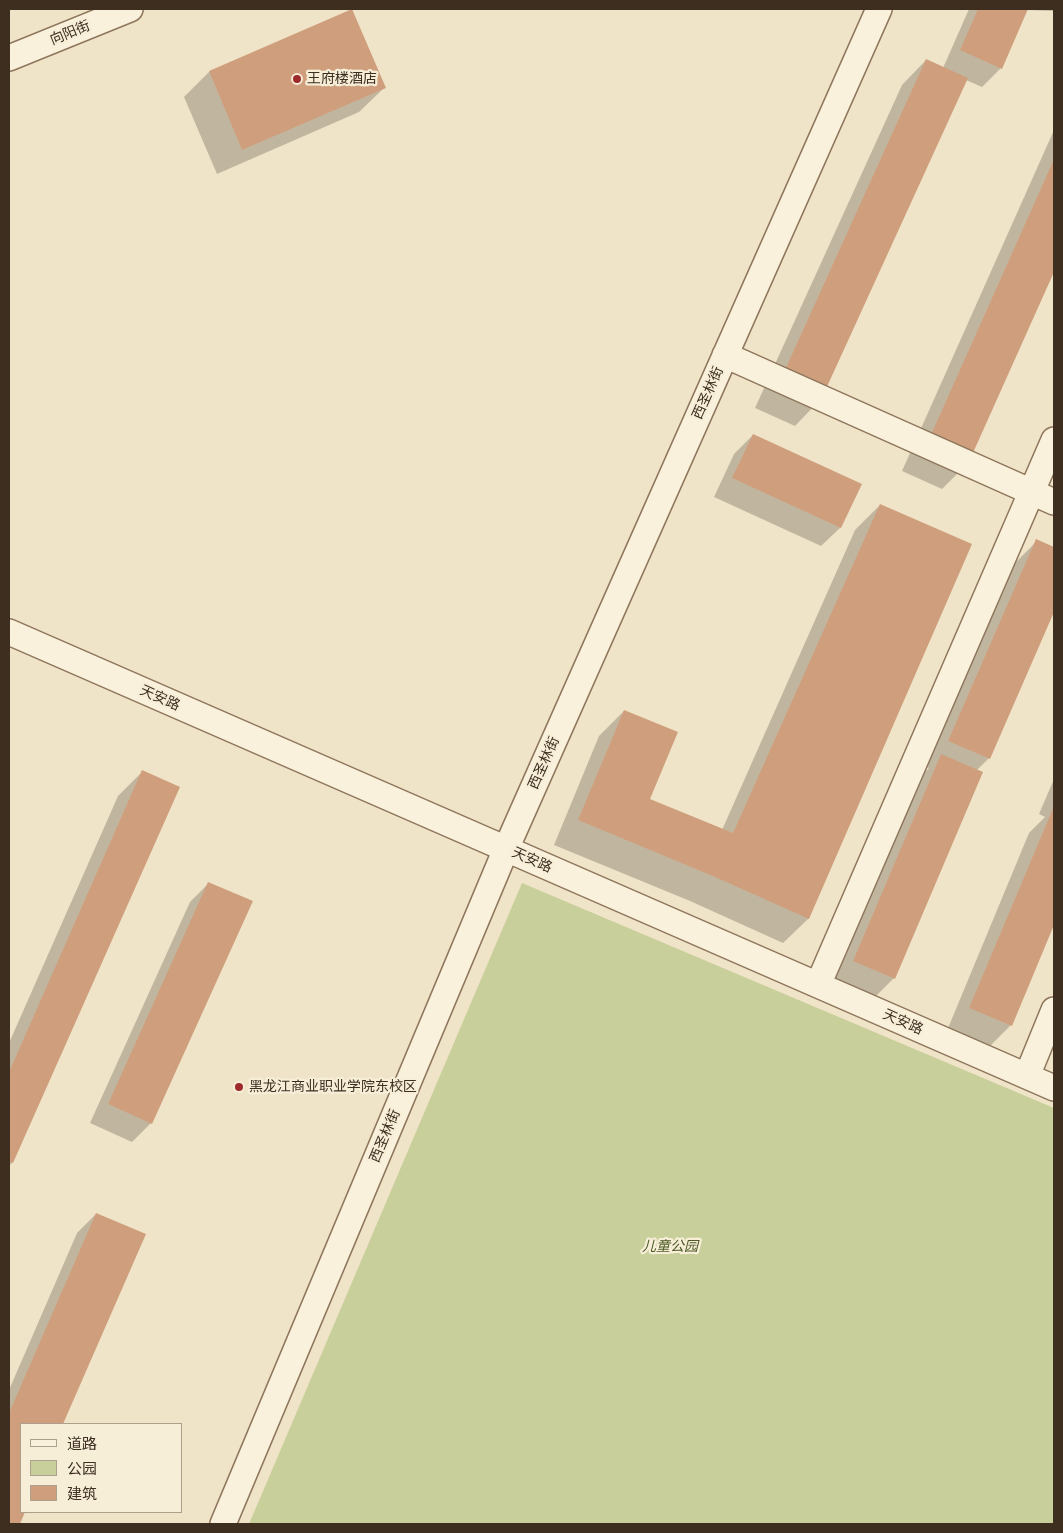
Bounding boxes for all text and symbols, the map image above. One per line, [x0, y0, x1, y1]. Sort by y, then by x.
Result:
street label: 向阳街 [47, 17, 93, 49]
place label: 王府楼酒店 [307, 71, 377, 87]
marker: 王府楼酒店 [291, 73, 303, 85]
street label: 西圣林街 [689, 364, 727, 422]
street label: 天安路 [137, 682, 183, 714]
street label: 西圣林街 [525, 734, 563, 792]
street label: 天安路 [509, 844, 555, 876]
street label: 天安路 [880, 1006, 926, 1038]
place label: 黑龙江商业职业学院东校区 [249, 1079, 417, 1095]
marker: 黑龙江商业职业学院东校区 [233, 1081, 245, 1093]
street label: 西圣林街 [366, 1107, 404, 1165]
park label: 儿童公园 [642, 1239, 698, 1255]
legend [20, 1423, 182, 1513]
text: 道路 [67, 1436, 97, 1452]
text: 公园 [67, 1461, 97, 1477]
text: 建筑 [67, 1486, 97, 1502]

